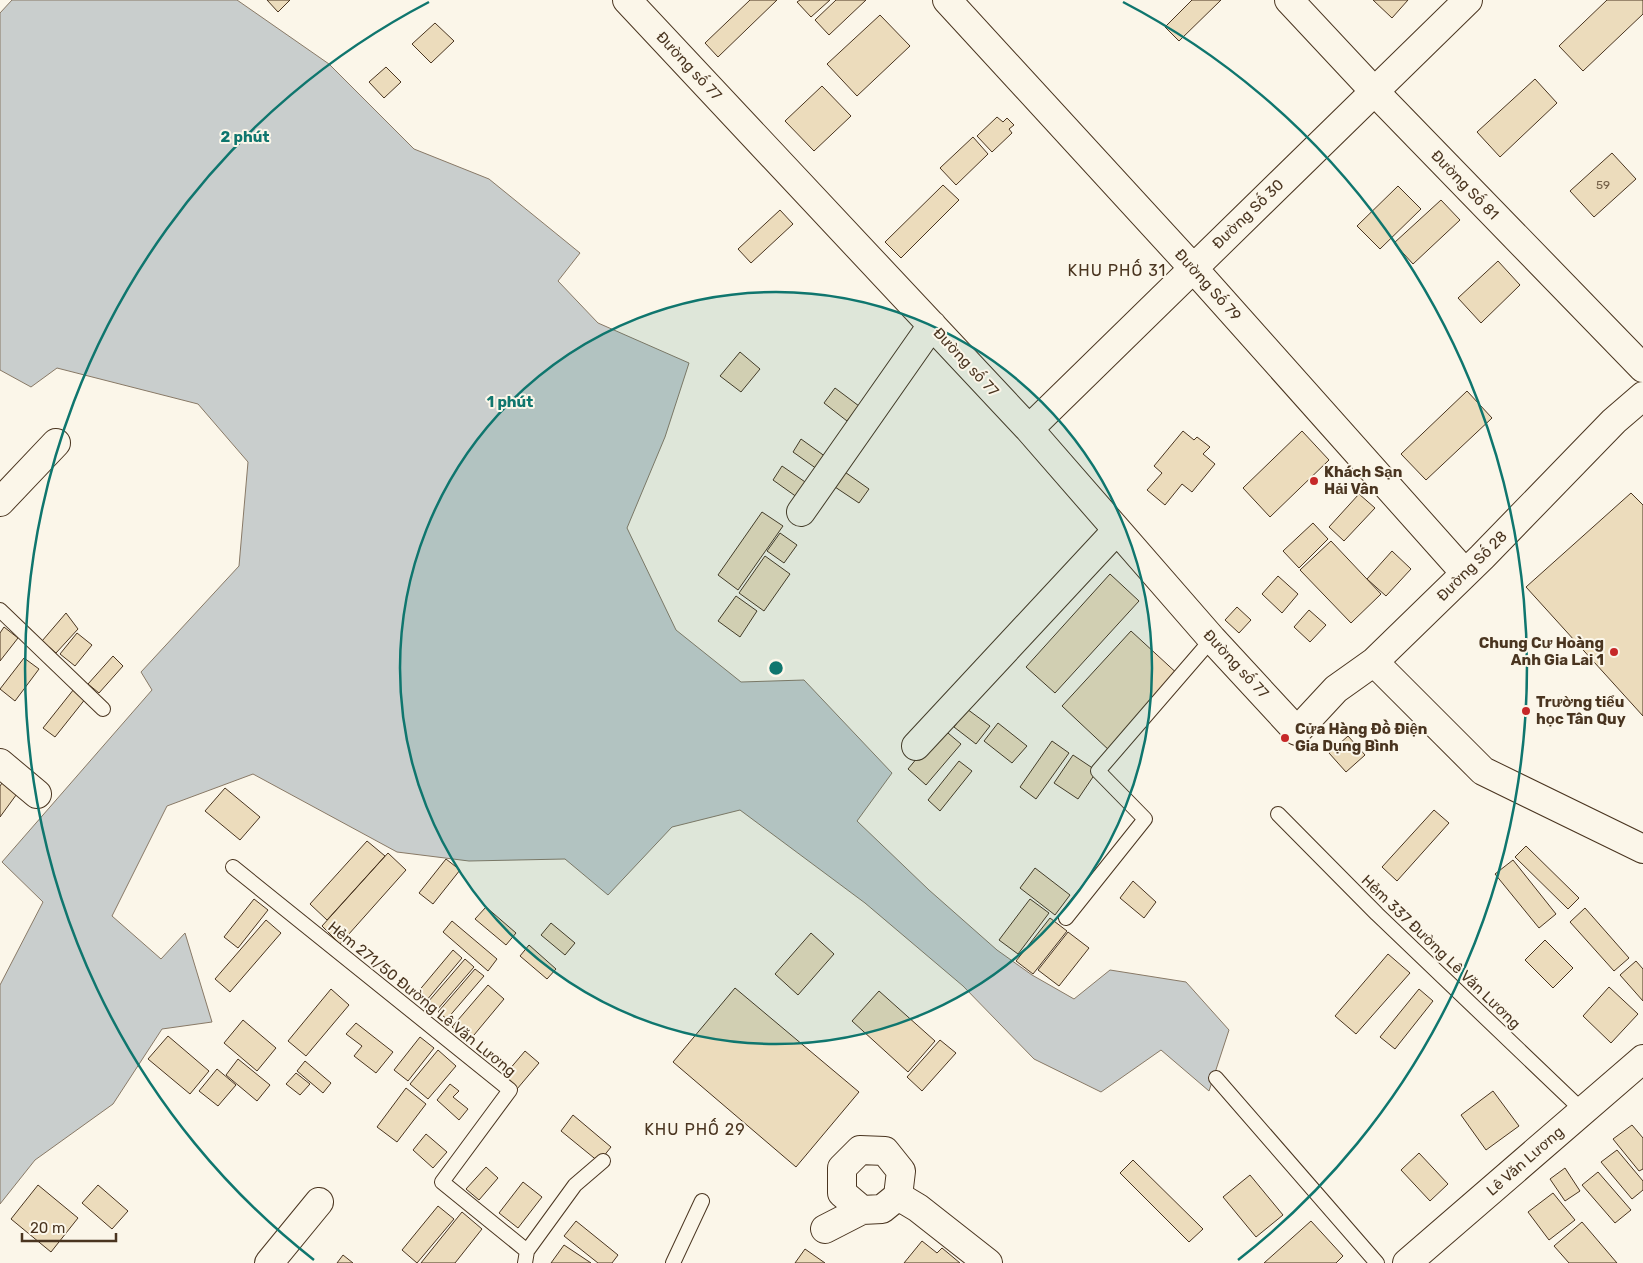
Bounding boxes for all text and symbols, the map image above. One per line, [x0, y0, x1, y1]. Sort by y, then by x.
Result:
street label: Đường số 77 [653, 28, 726, 104]
text: 2 phút [221, 128, 269, 146]
street label: Đường Số 81 [1427, 146, 1503, 223]
street label: Đường Số 30 [1208, 175, 1287, 253]
house number: 59 [1596, 178, 1610, 192]
street label: Đường Số 79 [1171, 245, 1245, 325]
district label: KHU PHỐ 31 [1068, 259, 1166, 280]
street label: Đường số 77 [930, 324, 1003, 400]
text: 1 phút [487, 393, 533, 411]
place label: Khách Sạn Hải Vân [1324, 463, 1402, 498]
marker: Khách Sạn Hải Vân [1308, 475, 1320, 487]
street label: Đường Số 28 [1433, 527, 1511, 605]
street label: Đường số 77 [1200, 626, 1273, 702]
place label: Chung Cư Hoàng Anh Gia Lai 1 [1479, 634, 1604, 669]
marker: Chung Cư Hoàng Anh Gia Lai 1 [1608, 646, 1620, 658]
centre of rings [767, 659, 785, 677]
place label: Trường tiểu học Tân Quy [1536, 693, 1626, 728]
marker: Trường tiểu học Tân Quy [1520, 705, 1532, 717]
place label: Cửa Hàng Đồ Điện Gia Dụng Bình [1295, 719, 1427, 755]
marker: Cửa Hàng Đồ Điện Gia Dụng Bình [1279, 732, 1291, 744]
street label: Hẻm 337 Đường Lê Văn Lương [1358, 871, 1524, 1033]
street label: Hẻm 271/50 Đường Lê Văn Lương [324, 918, 520, 1080]
district label: KHU PHỐ 29 [644, 1118, 746, 1139]
street label: Lê Văn Lương [1483, 1123, 1567, 1199]
scale bar [22, 1210, 116, 1242]
text: 20 m [30, 1219, 65, 1237]

